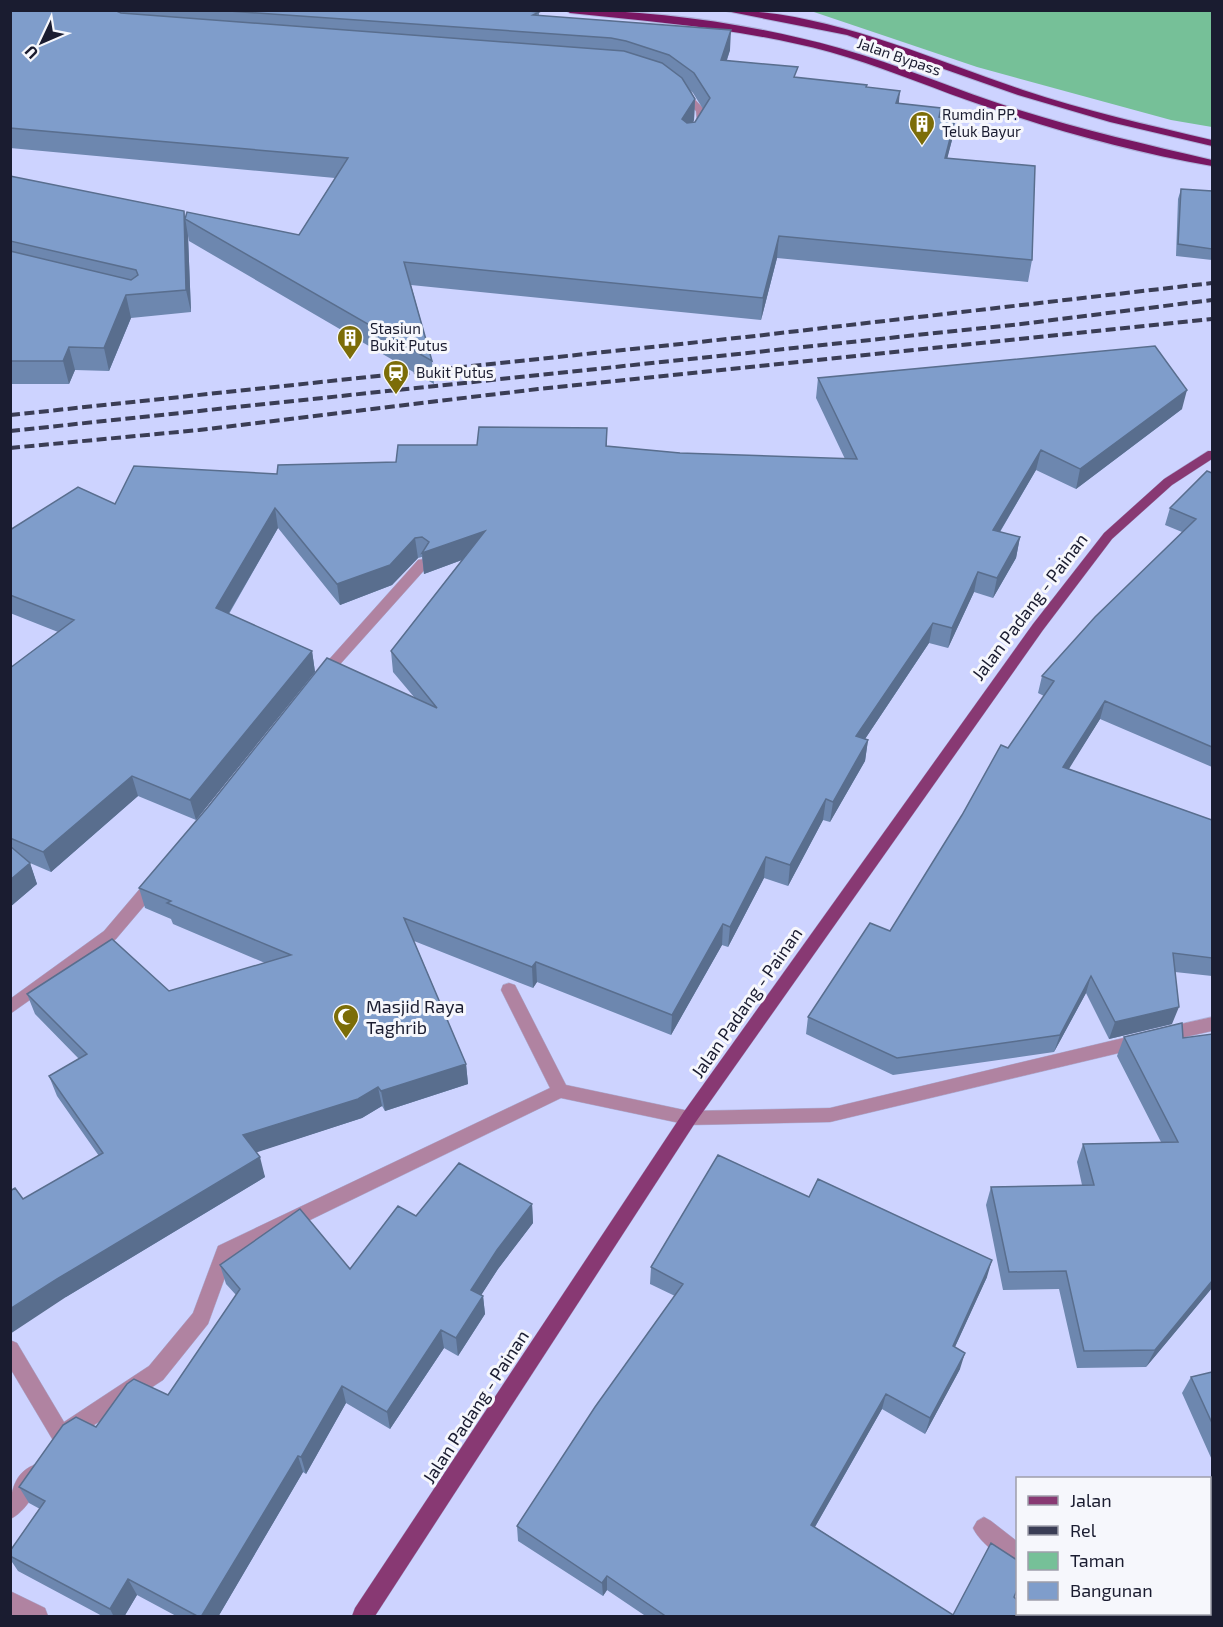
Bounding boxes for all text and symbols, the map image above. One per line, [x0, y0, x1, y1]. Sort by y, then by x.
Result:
north arrow [12, 12, 72, 72]
street label: Jalan Bypass [855, 33, 944, 79]
text: U [20, 42, 41, 63]
place label: Rumdin PP. Teluk Bayur [942, 105, 1021, 140]
building icon: Rumdin PP. Teluk Bayur [907, 109, 937, 147]
place label: Stasiun Bukit Putus [370, 319, 448, 354]
building icon: Stasiun Bukit Putus [335, 323, 365, 361]
station icon: Bukit Putus [381, 358, 411, 396]
place label: Bukit Putus [416, 363, 494, 381]
street label: Jalan Padang - Painan [967, 528, 1092, 684]
street label: Jalan Padang - Painan [686, 923, 806, 1082]
place label: Masjid Raya Taghrib [366, 995, 464, 1038]
mosque icon: Masjid Raya Taghrib [331, 1002, 361, 1040]
street label: Jalan Padang - Painan [417, 1326, 533, 1487]
legend [1016, 1477, 1211, 1615]
text: Jalan [1070, 1489, 1112, 1511]
text: Rel [1070, 1519, 1097, 1541]
text: Taman [1070, 1549, 1125, 1571]
text: Bangunan [1070, 1579, 1153, 1601]

